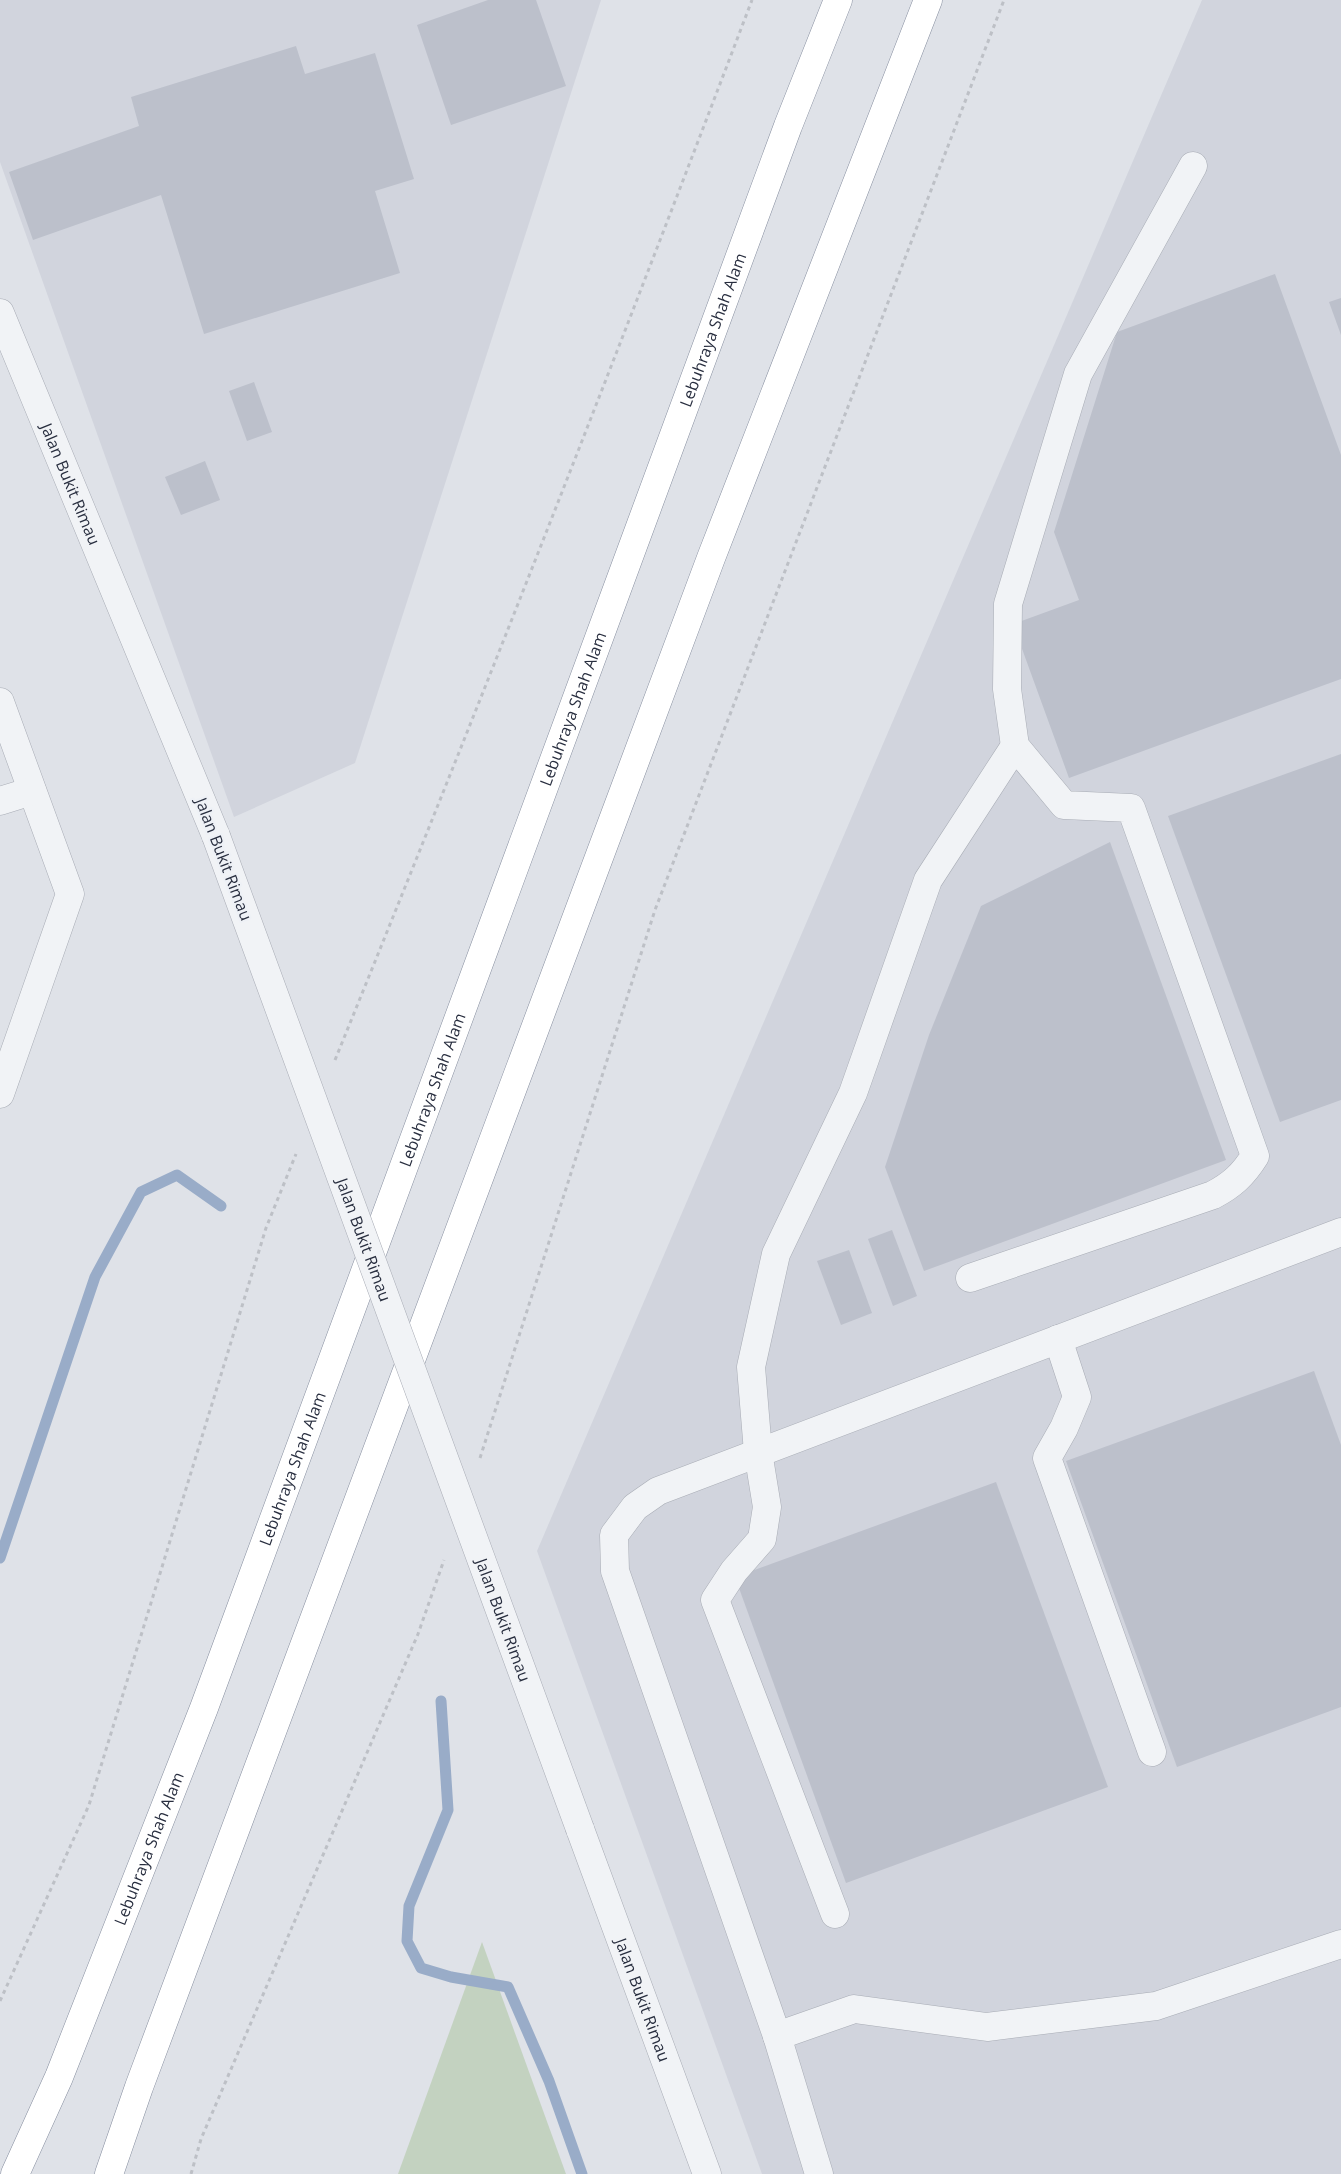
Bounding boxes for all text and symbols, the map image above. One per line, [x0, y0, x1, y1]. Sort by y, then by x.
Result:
street label: Lebuhraya Shah Alam [674, 250, 751, 410]
street label: Jalan Bukit Rimau [35, 418, 106, 548]
street label: Lebuhraya Shah Alam [534, 629, 611, 789]
street label: Jalan Bukit Rimau [190, 793, 258, 924]
street label: Lebuhraya Shah Alam [394, 1010, 471, 1170]
street label: Jalan Bukit Rimau [331, 1173, 397, 1305]
street label: Lebuhraya Shah Alam [254, 1389, 331, 1549]
street label: Jalan Bukit Rimau [470, 1553, 536, 1685]
street label: Lebuhraya Shah Alam [109, 1769, 189, 1928]
street label: Jalan Bukit Rimau [609, 1933, 676, 2065]

